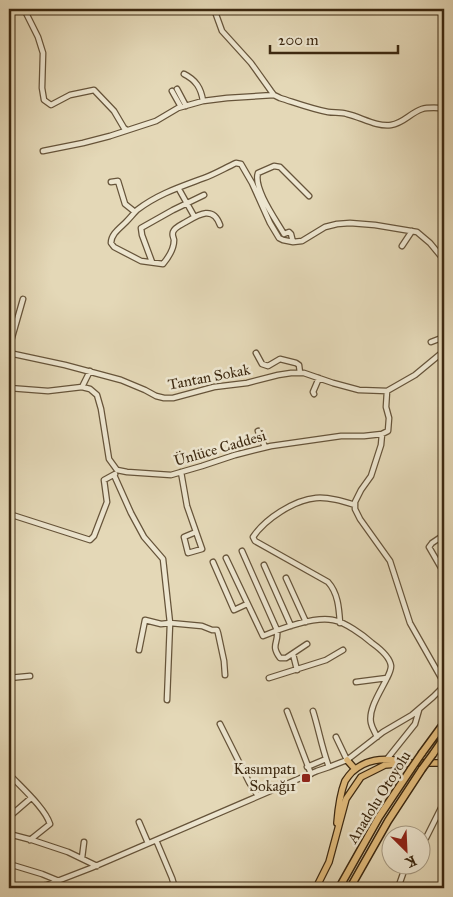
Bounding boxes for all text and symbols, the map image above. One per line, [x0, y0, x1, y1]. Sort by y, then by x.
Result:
scale bar [270, 22, 398, 54]
text: 200 m [278, 31, 319, 49]
street label: Tantan Sokak [166, 360, 252, 394]
street label: Ünlüce Caddesi [172, 425, 268, 470]
street label: Anadolu Otoyolu [343, 747, 415, 847]
place label: Kasımpatı Sokağı1 [234, 760, 296, 795]
marker: Kasımpatı Sokağı1 [300, 772, 312, 784]
north arrow [380, 824, 430, 874]
text: K [402, 852, 419, 872]

